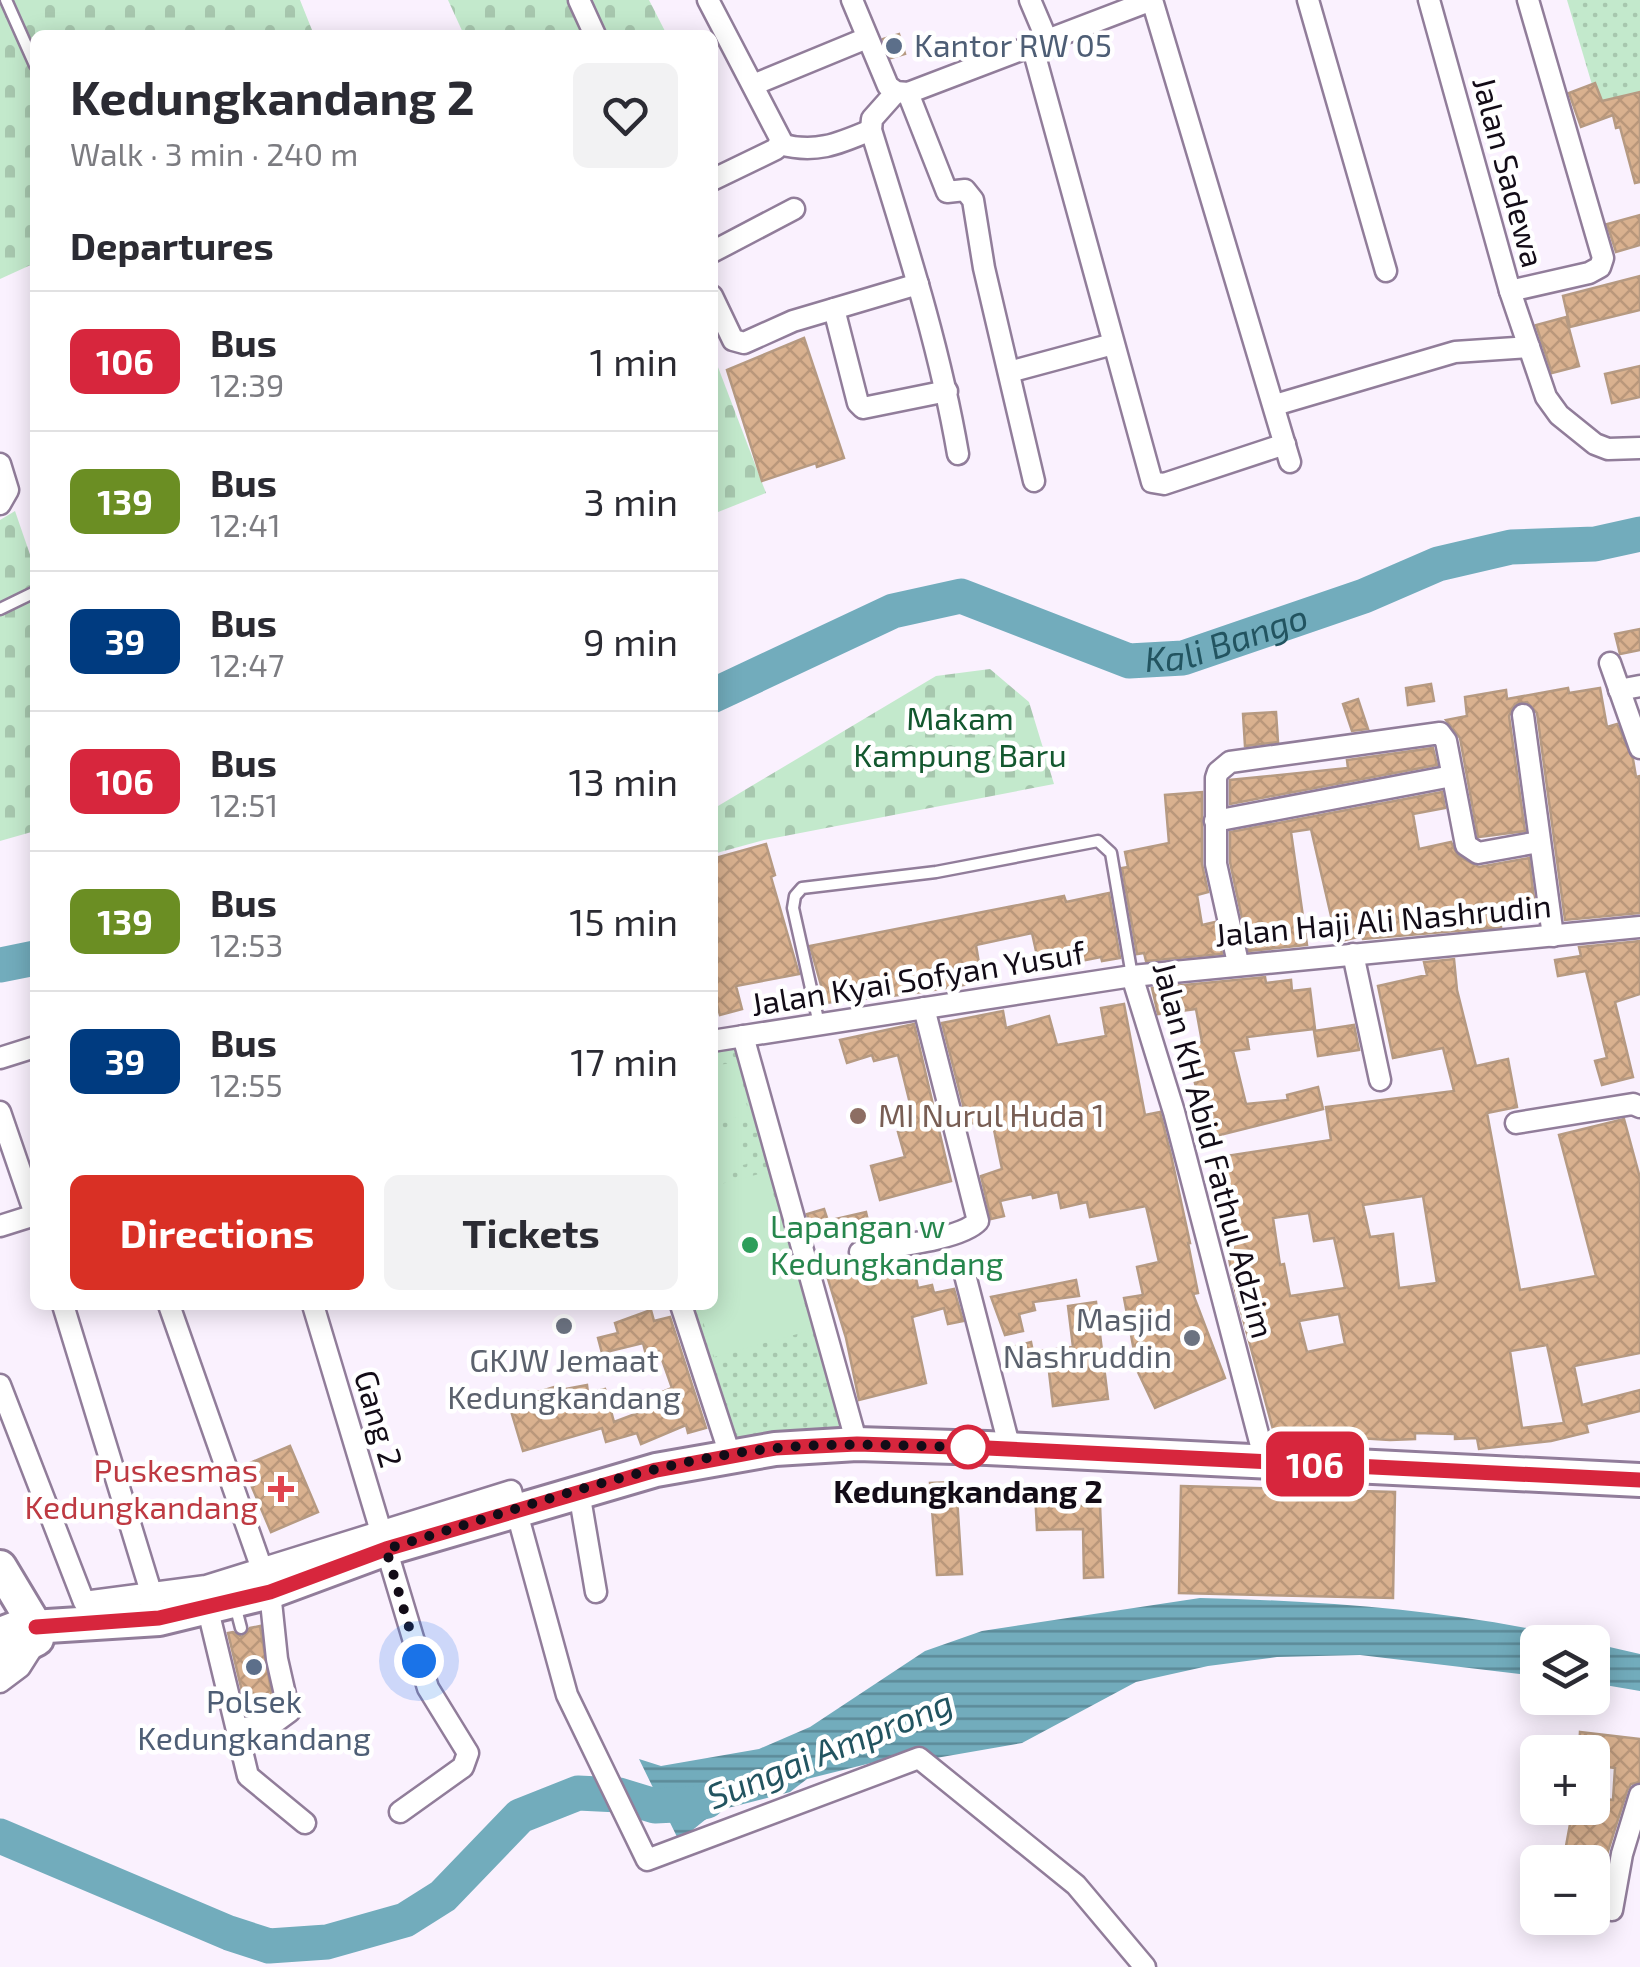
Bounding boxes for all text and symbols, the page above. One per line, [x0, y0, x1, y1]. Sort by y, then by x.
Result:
place label: Kantor RW 05 [914, 25, 1112, 63]
marker: Kantor RW 05 [883, 35, 905, 57]
button: heart [573, 63, 678, 168]
text: Kedungkandang 2 [70, 67, 475, 125]
street label: Jalan Sadewa [1466, 72, 1554, 271]
text: Walk · 3 min · 240 m [70, 134, 358, 172]
text: Departures [70, 222, 274, 268]
text: Bus [210, 319, 277, 365]
text: 1 min [590, 338, 678, 384]
text: 106 [96, 340, 154, 382]
text: 12:39 [210, 365, 284, 403]
text: Bus [210, 459, 277, 505]
text: 3 min [584, 478, 678, 524]
text: 139 [97, 480, 153, 522]
text: 12:41 [210, 505, 281, 543]
water label: Kali Bango [1144, 594, 1313, 679]
text: Bus [210, 599, 277, 645]
text: 9 min [583, 618, 678, 664]
text: 39 [105, 620, 145, 662]
text: 12:47 [210, 645, 284, 683]
park label: Makam Kampung Baru [853, 698, 1067, 773]
text: Bus [210, 739, 277, 785]
text: 13 min [568, 758, 678, 804]
text: 106 [96, 760, 154, 802]
text: 12:51 [210, 785, 278, 823]
text: Bus [210, 879, 277, 925]
street label: Jalan Haji Ali Nashrudin [1213, 885, 1553, 954]
text: 15 min [569, 898, 678, 944]
text: 139 [97, 900, 153, 942]
text: 12:53 [210, 925, 283, 963]
street label: Jalan Kyai Sofyan Yusuf [748, 932, 1088, 1022]
street label: Jalan KH Abid Fathul Adzim [1146, 957, 1284, 1342]
text: Bus [210, 1019, 277, 1065]
text: 17 min [570, 1038, 678, 1084]
text: 39 [105, 1040, 145, 1082]
text: 12:55 [210, 1065, 283, 1103]
place label: MI Nurul Huda 1 [878, 1095, 1105, 1133]
marker: MI Nurul Huda 1 [847, 1105, 869, 1127]
button: Directions [70, 1175, 364, 1290]
button: Tickets [384, 1175, 678, 1290]
place label: Lapangan w Kedungkandang [770, 1206, 1004, 1281]
marker: Lapangan w Kedungkandang [739, 1234, 761, 1256]
place label: Masjid Nashruddin [1003, 1299, 1172, 1374]
marker: GKJW Jemaat Kedungkandang [553, 1315, 575, 1337]
marker: Masjid Nashruddin [1181, 1327, 1203, 1349]
place label: GKJW Jemaat Kedungkandang [447, 1340, 681, 1415]
street label: Gang 2 [348, 1366, 412, 1471]
marker: Kedungkandang 2 [947, 1426, 989, 1468]
line badge: 106 [1258, 1432, 1372, 1496]
text: 106 [1286, 1443, 1344, 1485]
place label: Puskesmas Kedungkandang [24, 1450, 258, 1525]
place label: Kedungkandang 2 [833, 1471, 1103, 1509]
marker: Puskesmas Kedungkandang [268, 1476, 294, 1502]
map controls [1520, 1625, 1610, 1935]
button: layers [1520, 1625, 1610, 1715]
your location [394, 1636, 444, 1686]
marker: Polsek Kedungkandang [243, 1656, 265, 1678]
water label: Sungai Amprong [700, 1680, 958, 1817]
place label: Polsek Kedungkandang [137, 1681, 371, 1756]
button: + [1520, 1735, 1610, 1825]
button: − [1520, 1845, 1610, 1935]

